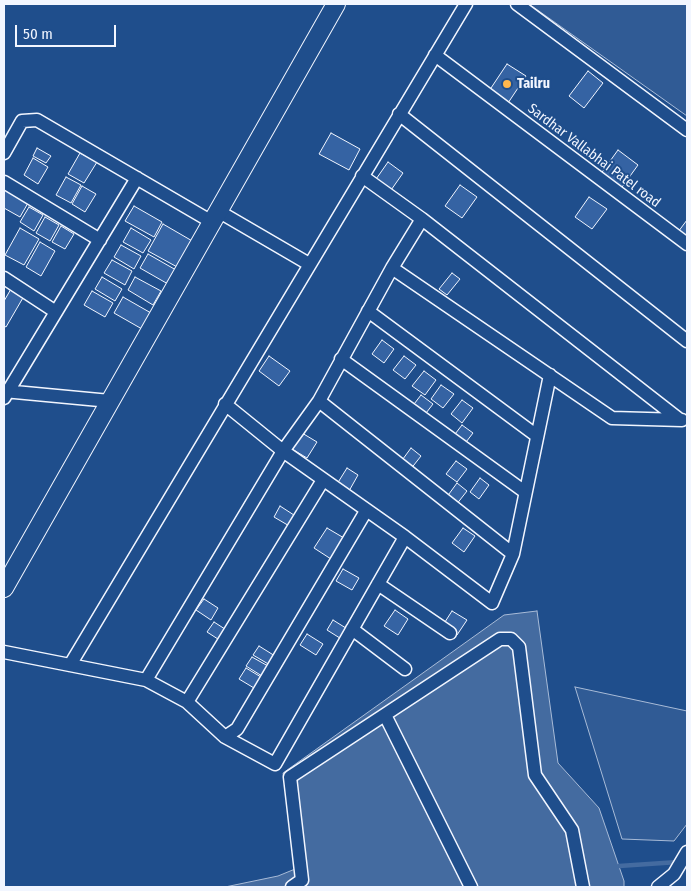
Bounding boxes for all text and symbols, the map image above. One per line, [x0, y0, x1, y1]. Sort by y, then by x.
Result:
scale bar [18, 15, 119, 47]
text: 50 m [23, 25, 53, 43]
place label: Tailru [517, 76, 550, 92]
marker: Tailru [501, 78, 513, 90]
street label: Sardhar Vallabhai Patel road [524, 101, 664, 211]

